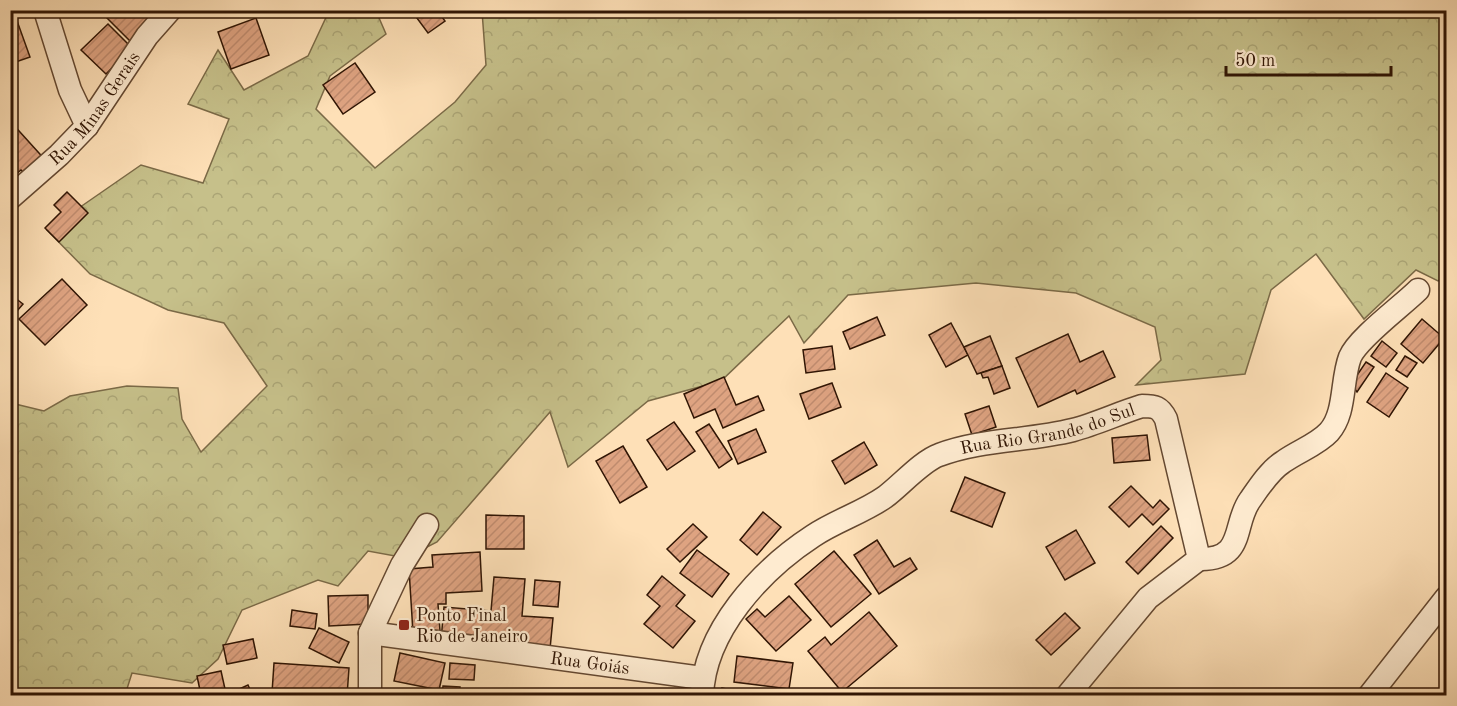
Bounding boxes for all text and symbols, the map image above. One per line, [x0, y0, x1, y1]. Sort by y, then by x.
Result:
scale bar [1226, 39, 1391, 77]
street label: Rua Minas Gerais [46, 49, 144, 169]
text: 50 m [1235, 52, 1275, 70]
street label: Rua Rio Grande do Sul [958, 401, 1137, 458]
place label: Ponto Final Rio de Janeiro [416, 607, 528, 646]
marker: Ponto Final Rio de Janeiro [397, 618, 411, 632]
street label: Rua Goiás [549, 650, 631, 678]

